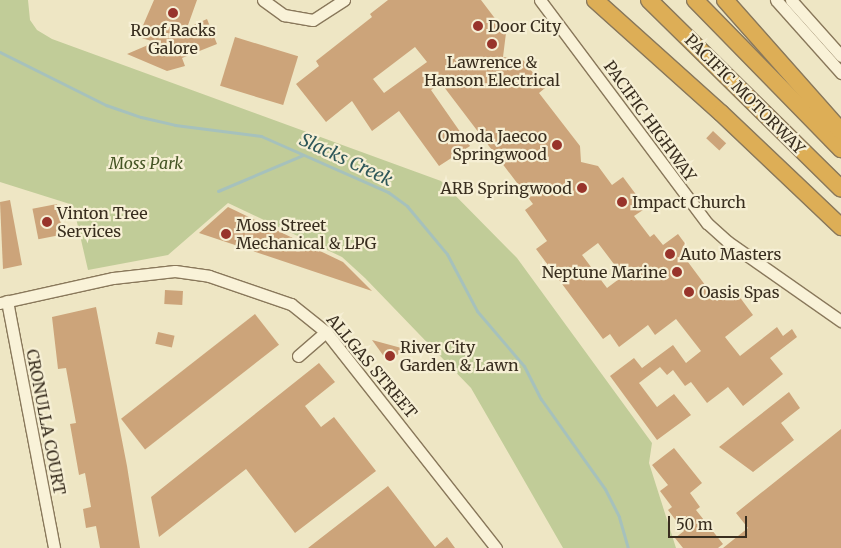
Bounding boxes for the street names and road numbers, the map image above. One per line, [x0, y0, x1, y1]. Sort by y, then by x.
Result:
street label: PACIFIC MOTORWAY [681, 30, 809, 158]
street label: PACIFIC HIGHWAY [600, 57, 700, 185]
street label: ALLGAS STREET [323, 310, 421, 422]
street label: CRONULLA COURT [22, 348, 70, 496]

